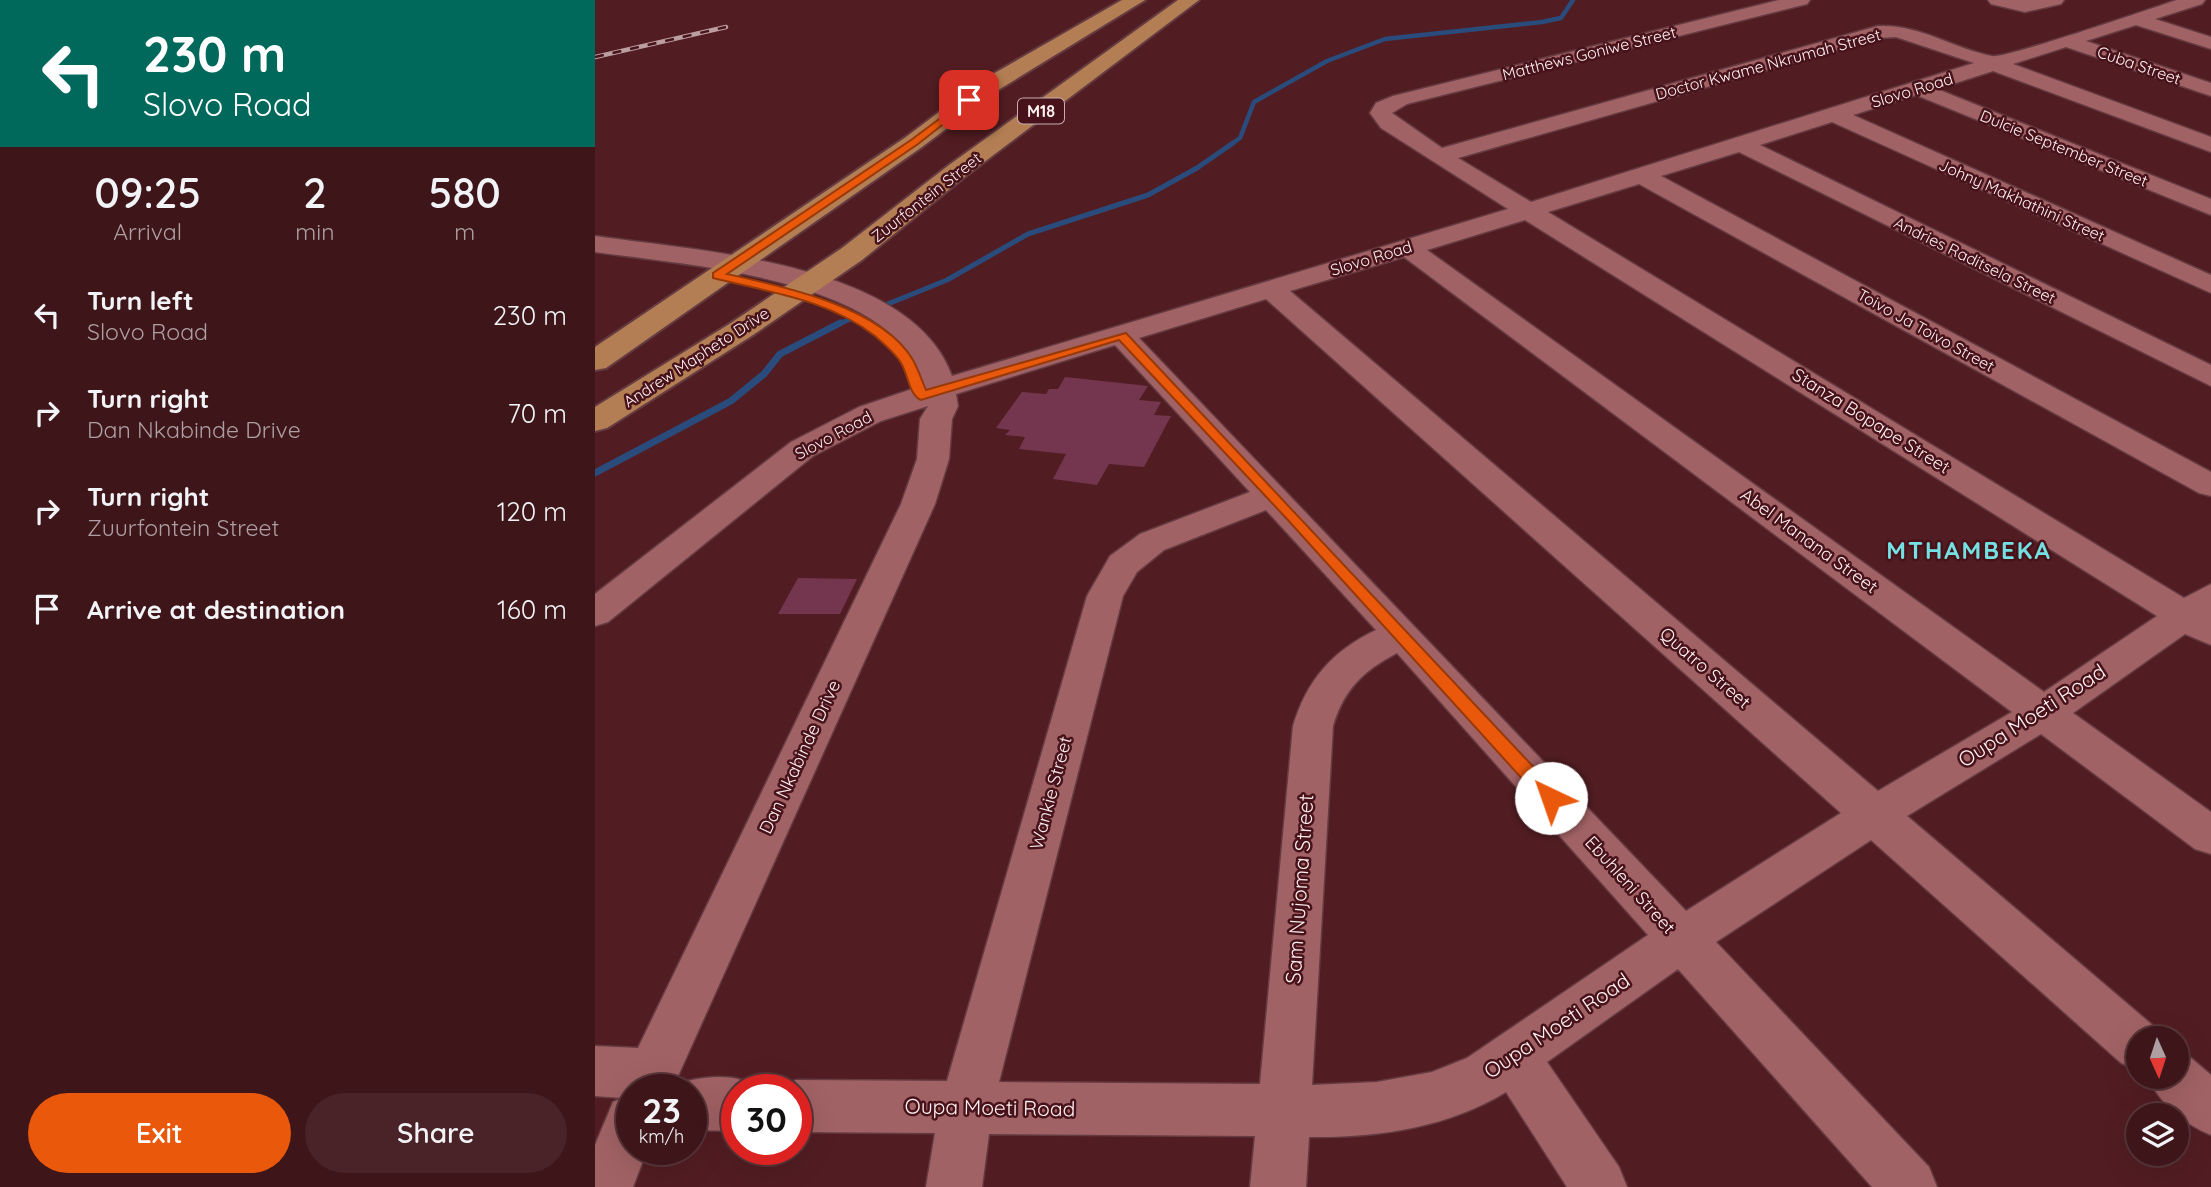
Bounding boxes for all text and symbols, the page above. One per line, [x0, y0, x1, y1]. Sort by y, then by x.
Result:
street label: Matthews Goniwe Street [1500, 22, 1678, 84]
text: 230 m [143, 23, 286, 84]
street label: Doctor Kwame Nkrumah Street [1653, 24, 1883, 104]
icon: left [28, 28, 119, 119]
street label: Cuba Street [2095, 41, 2183, 89]
street label: Slovo Road [1869, 68, 1955, 112]
pin [939, 70, 999, 130]
icon: arrive [950, 81, 988, 119]
text: Slovo Road [143, 84, 311, 124]
road number: M18 [1018, 99, 1064, 124]
street label: Dulcie September Street [1977, 105, 2151, 191]
street label: Zuurfontein Street [867, 148, 985, 246]
street label: Johny Makhathini Street [1936, 154, 2108, 246]
text: 09:25 [94, 166, 201, 219]
text: 2 [303, 166, 327, 219]
text: 580 [429, 166, 501, 219]
street label: Andries Raditsela Street [1891, 212, 2059, 308]
text: Arrival [113, 217, 182, 246]
text: min [295, 217, 334, 246]
text: m [454, 217, 475, 246]
street label: Slovo Road [1328, 236, 1414, 280]
text: Turn left [87, 284, 194, 317]
street label: Toivo Ja Toivo Street [1854, 284, 1998, 376]
icon: left [28, 296, 66, 334]
text: 230 m [493, 299, 567, 332]
street label: Andrew Mapheto Drive [620, 303, 772, 411]
text: Slovo Road [87, 317, 208, 346]
street label: Stanza Bopape Street [1788, 363, 1954, 478]
text: Turn right [87, 382, 209, 415]
icon: right [28, 394, 66, 432]
text: 70 m [507, 397, 567, 430]
street label: Slovo Road [791, 406, 875, 464]
text: Dan Nkabinde Drive [87, 415, 301, 444]
text: Turn right [87, 480, 209, 513]
street label: Abel Manana Street [1736, 483, 1883, 598]
icon: right [28, 492, 66, 530]
text: 120 m [497, 495, 567, 528]
text: Zuurfontein Street [87, 513, 279, 542]
district label: MTHAMBEKA [1886, 535, 2052, 565]
icon: arrive [28, 590, 66, 628]
text: Arrive at destination [87, 593, 345, 626]
text: 160 m [497, 593, 567, 626]
street label: Quatro Street [1655, 622, 1755, 713]
street label: Oupa Moeti Road [1953, 658, 2110, 773]
street label: Dan Nkabinde Drive [754, 676, 845, 837]
street label: Wankie Street [1024, 734, 1077, 852]
position arrow [1514, 761, 1588, 835]
street label: Sam Nujoma Street [1279, 793, 1319, 985]
street label: Ebuhleni Street [1580, 831, 1680, 938]
street label: Oupa Moeti Road [1478, 967, 1634, 1084]
north arrow [2126, 1026, 2189, 1088]
map controls [2126, 1026, 2189, 1166]
speed limit sign: 30 [721, 1074, 812, 1165]
text: 23 [642, 1088, 681, 1132]
button: Exit [28, 1093, 291, 1173]
button: Share [305, 1093, 567, 1173]
street label: Oupa Moeti Road [905, 1093, 1076, 1121]
button: layers [2126, 1103, 2189, 1166]
text: km/h [639, 1125, 684, 1148]

